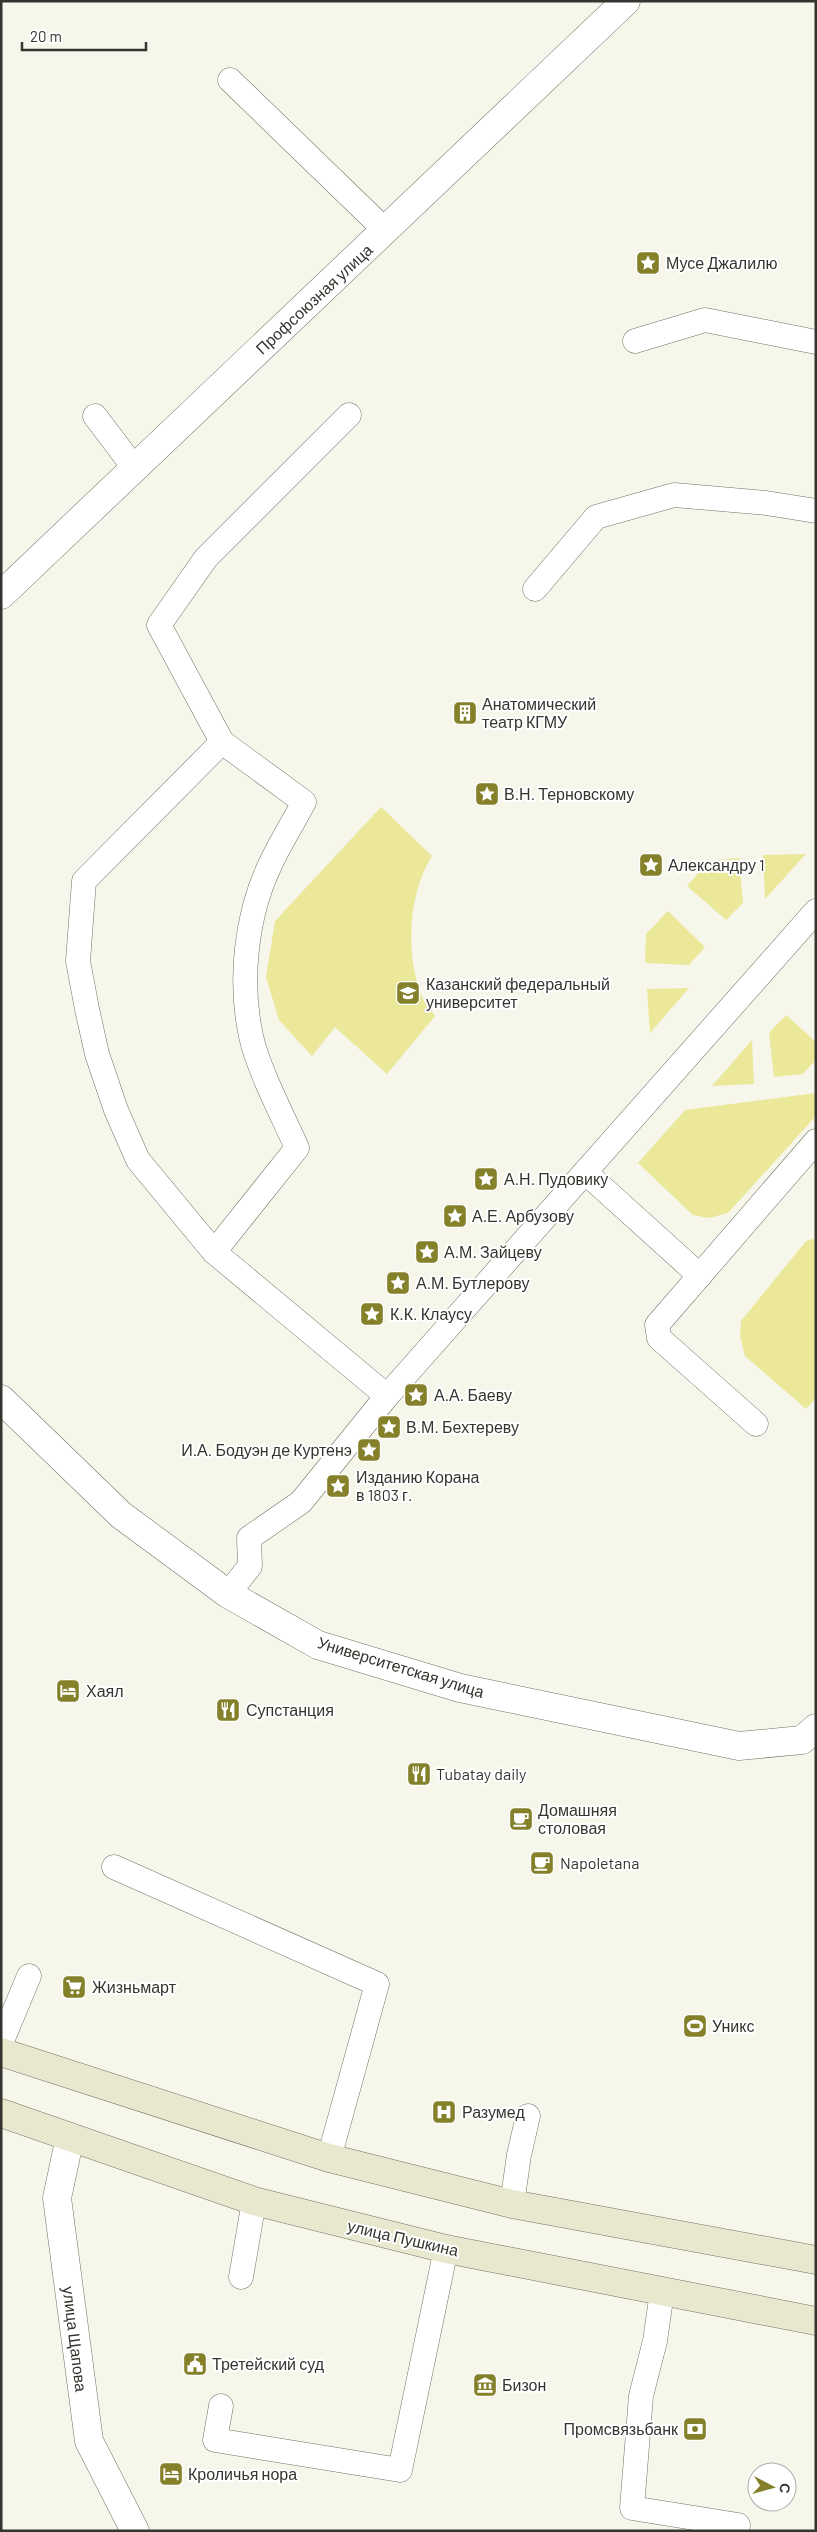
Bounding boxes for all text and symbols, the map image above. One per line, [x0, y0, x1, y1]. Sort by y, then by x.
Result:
scale bar [22, 20, 146, 52]
text: 20 m [30, 27, 62, 45]
street label: Профсоюзная улица [251, 240, 376, 358]
place icon: Мусе Джалилю [635, 250, 661, 276]
place label: Мусе Джалилю [666, 253, 777, 272]
place label: Анатомический театр КГМУ [482, 694, 596, 731]
building icon: Анатомический театр КГМУ [452, 700, 478, 726]
place icon: В.Н. Терновскому [474, 781, 500, 807]
place label: В.Н. Терновскому [504, 784, 634, 803]
place icon: Александру 1 [638, 852, 664, 878]
place label: Александру 1 [668, 855, 765, 874]
place label: Казанский федеральный университет [426, 974, 610, 1011]
school or university icon: Казанский федеральный университет [395, 980, 421, 1006]
place icon: А.Н. Пудовику [473, 1166, 499, 1192]
place label: А.Н. Пудовику [504, 1169, 608, 1188]
place icon: А.Е. Арбузову [442, 1203, 468, 1229]
place label: А.Е. Арбузову [472, 1206, 574, 1225]
place icon: А.М. Зайцеву [414, 1239, 440, 1265]
place label: А.М. Зайцеву [444, 1242, 542, 1261]
place icon: А.М. Бутлерову [385, 1270, 411, 1296]
place label: А.М. Бутлерову [416, 1273, 529, 1292]
place icon: К.К. Клаусу [359, 1301, 385, 1327]
place label: К.К. Клаусу [390, 1304, 472, 1323]
place icon: А.А. Баеву [403, 1382, 429, 1408]
place label: А.А. Баеву [434, 1385, 512, 1404]
place icon: В.М. Бехтереву [376, 1414, 402, 1440]
place label: В.М. Бехтереву [406, 1417, 519, 1436]
place icon: И.А. Бодуэн де Куртенэ [356, 1437, 382, 1463]
place label: И.А. Бодуэн де Куртенэ [181, 1440, 352, 1459]
place label: Изданию Корана в 1803 г. [356, 1467, 480, 1504]
place icon: Изданию Корана в 1803 г. [325, 1473, 351, 1499]
street label: Университетская улица [316, 1632, 487, 1701]
hotel icon: Хаял [55, 1678, 81, 1704]
place label: Хаял [86, 1681, 124, 1700]
restaurant icon: Супстанция [215, 1697, 241, 1723]
place label: Супстанция [246, 1700, 334, 1719]
restaurant icon: Tubatay daily [406, 1761, 432, 1787]
place label: Tubatay daily [436, 1764, 527, 1783]
place label: Домашняя столовая [538, 1800, 617, 1837]
cafe icon: Домашняя столовая [508, 1806, 534, 1832]
cafe icon: Napoletana [529, 1850, 555, 1876]
place label: Napoletana [560, 1853, 639, 1872]
supermarket icon: Жизньмарт [61, 1974, 87, 2000]
place label: Жизньмарт [92, 1977, 177, 1996]
sports icon: Уникс [682, 2013, 708, 2039]
place label: Уникс [712, 2016, 754, 2035]
hospital icon: Разумед [431, 2099, 457, 2125]
place label: Разумед [462, 2102, 525, 2121]
street label: улица Пушкина [346, 2216, 460, 2260]
street label: улица Щапова [60, 2285, 91, 2393]
public building icon: Третейский суд [182, 2351, 208, 2377]
place label: Третейский суд [212, 2354, 325, 2373]
museum icon: Бизон [472, 2372, 498, 2398]
place label: Бизон [502, 2375, 546, 2394]
bank icon: Промсвязьбанк [682, 2416, 708, 2442]
place label: Промсвязьбанк [564, 2419, 679, 2438]
hotel icon: Кроличья нора [158, 2461, 184, 2487]
north arrow [747, 2462, 797, 2512]
place label: Кроличья нора [188, 2464, 297, 2483]
text: С [776, 2482, 794, 2494]

